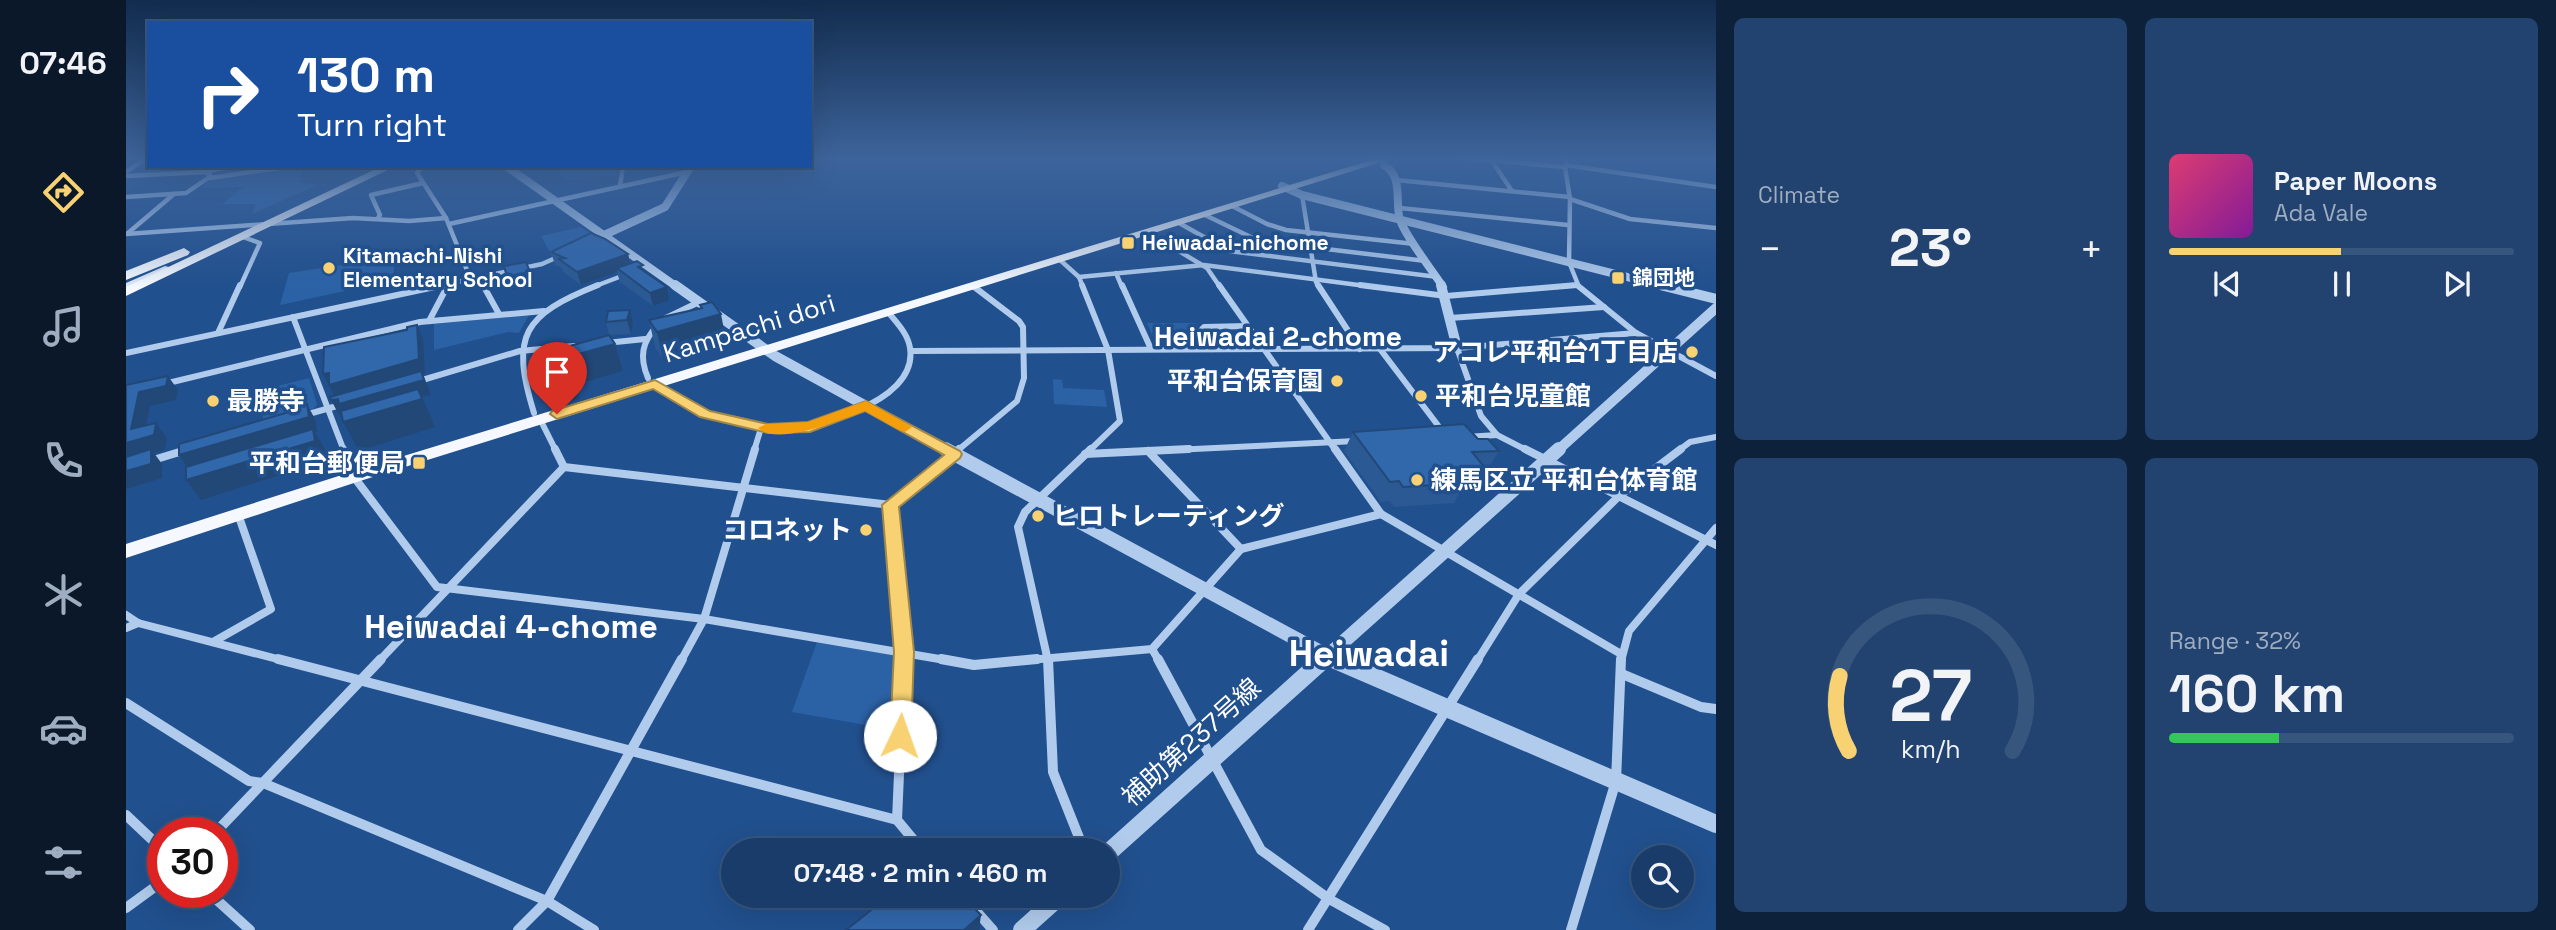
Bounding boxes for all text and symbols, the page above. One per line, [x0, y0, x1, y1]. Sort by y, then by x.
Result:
text: 07:46 [19, 43, 107, 83]
text: 130 m [297, 44, 435, 106]
icon: right [182, 49, 273, 140]
text: Turn right [297, 105, 447, 145]
text: Paper Moons [2274, 164, 2437, 198]
icon: directions [39, 168, 88, 217]
text: Climate [1758, 180, 1840, 210]
text: Ada Vale [2274, 198, 2368, 228]
text: 23° [1889, 215, 1972, 281]
text: − [1758, 225, 1782, 273]
text: + [2079, 225, 2103, 273]
place label: Heiwadai-nichome [1142, 229, 1329, 256]
marker: Heiwadai-nichome [1120, 235, 1136, 251]
place label: Kitamachi-Nishi Elementary School [343, 242, 533, 293]
marker: Kitamachi-Nishi Elementary School [321, 260, 337, 276]
place label: 錦団地 [1632, 264, 1695, 291]
icon: previous [2208, 265, 2246, 303]
icon: pause [2323, 265, 2361, 303]
icon: next [2438, 265, 2476, 303]
marker: 錦団地 [1610, 270, 1626, 286]
street label: Kampachi dori [659, 286, 839, 370]
icon: music [39, 302, 88, 351]
district label: Heiwadai 2-chome [1154, 318, 1402, 354]
place label: アコレ平和台1丁目店 [1432, 335, 1678, 369]
pin [527, 342, 587, 414]
marker: アコレ平和台1丁目店 [1684, 344, 1700, 360]
icon: arrive [538, 353, 576, 391]
place label: 平和台保育園 [1167, 364, 1323, 398]
marker: 平和台保育園 [1329, 373, 1345, 389]
place label: 平和台児童館 [1435, 379, 1591, 413]
place label: 最勝寺 [227, 384, 305, 418]
marker: 平和台児童館 [1413, 388, 1429, 404]
marker: 最勝寺 [205, 393, 221, 409]
icon: phone [39, 436, 88, 485]
place label: 平和台郵便局 [249, 446, 405, 480]
marker: 平和台郵便局 [411, 455, 427, 471]
place label: 練馬区立 平和台体育館 [1431, 463, 1698, 497]
marker: 練馬区立 平和台体育館 [1409, 472, 1425, 488]
place label: ヒロトレーティング [1052, 499, 1284, 533]
marker: ヒロトレーティング [1030, 508, 1046, 524]
place label: コロネット [722, 513, 852, 547]
marker: コロネット [858, 522, 874, 538]
icon: climate [39, 570, 88, 619]
district label: Heiwadai 4-chome [364, 606, 658, 648]
text: Range · 32% [2169, 626, 2301, 656]
district label: Heiwadai [1289, 630, 1449, 677]
text: 27 [1889, 649, 1972, 742]
text: 160 km [2169, 661, 2345, 727]
street label: 補助第237号線 [1114, 670, 1268, 814]
position arrow [863, 699, 937, 773]
icon: car [39, 704, 88, 753]
text: km/h [1901, 733, 1960, 765]
speed limit sign: 30 [147, 817, 238, 908]
icon: filters [39, 838, 88, 887]
map controls [1631, 845, 1694, 908]
button: search [1631, 845, 1694, 908]
text: 07:48 · 2 min · 460 m [794, 856, 1047, 890]

